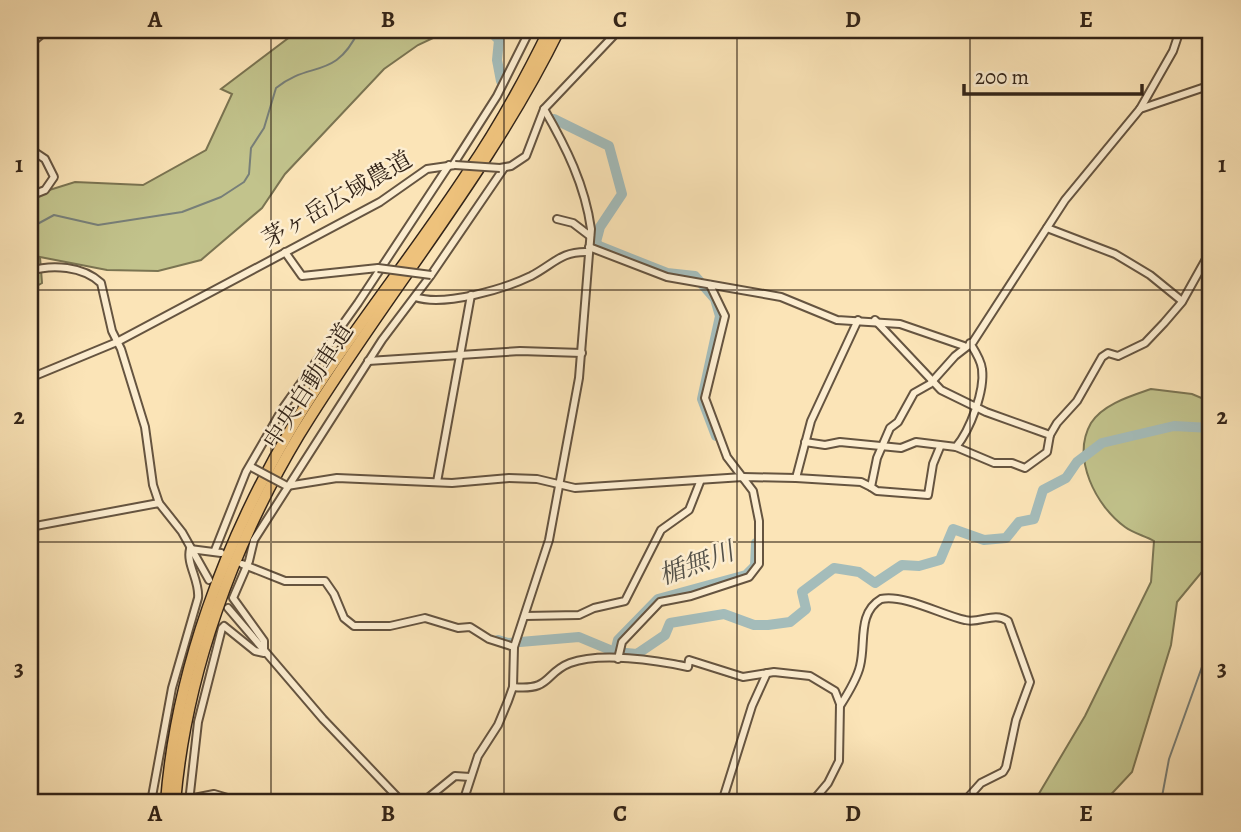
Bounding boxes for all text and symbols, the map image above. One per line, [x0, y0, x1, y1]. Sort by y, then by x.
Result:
text: A [147, 4, 163, 35]
text: B [381, 4, 395, 35]
text: C [613, 4, 627, 35]
text: D [845, 4, 861, 35]
text: E [1079, 4, 1093, 35]
scale bar [964, 52, 1143, 96]
text: 200 m [975, 63, 1029, 91]
street label: 茅ヶ岳広域農道 [256, 143, 418, 255]
text: 1 [15, 149, 23, 180]
text: 1 [1218, 149, 1226, 180]
street label: 中央自動車道 [255, 317, 361, 455]
text: 2 [13, 401, 25, 432]
text: 2 [1216, 401, 1228, 432]
water label: 楯無川 [654, 533, 742, 593]
text: 3 [14, 653, 24, 684]
text: 3 [1217, 653, 1227, 684]
text: A [147, 798, 163, 829]
text: B [381, 798, 395, 829]
text: C [613, 798, 627, 829]
text: D [845, 798, 861, 829]
text: E [1079, 798, 1093, 829]

